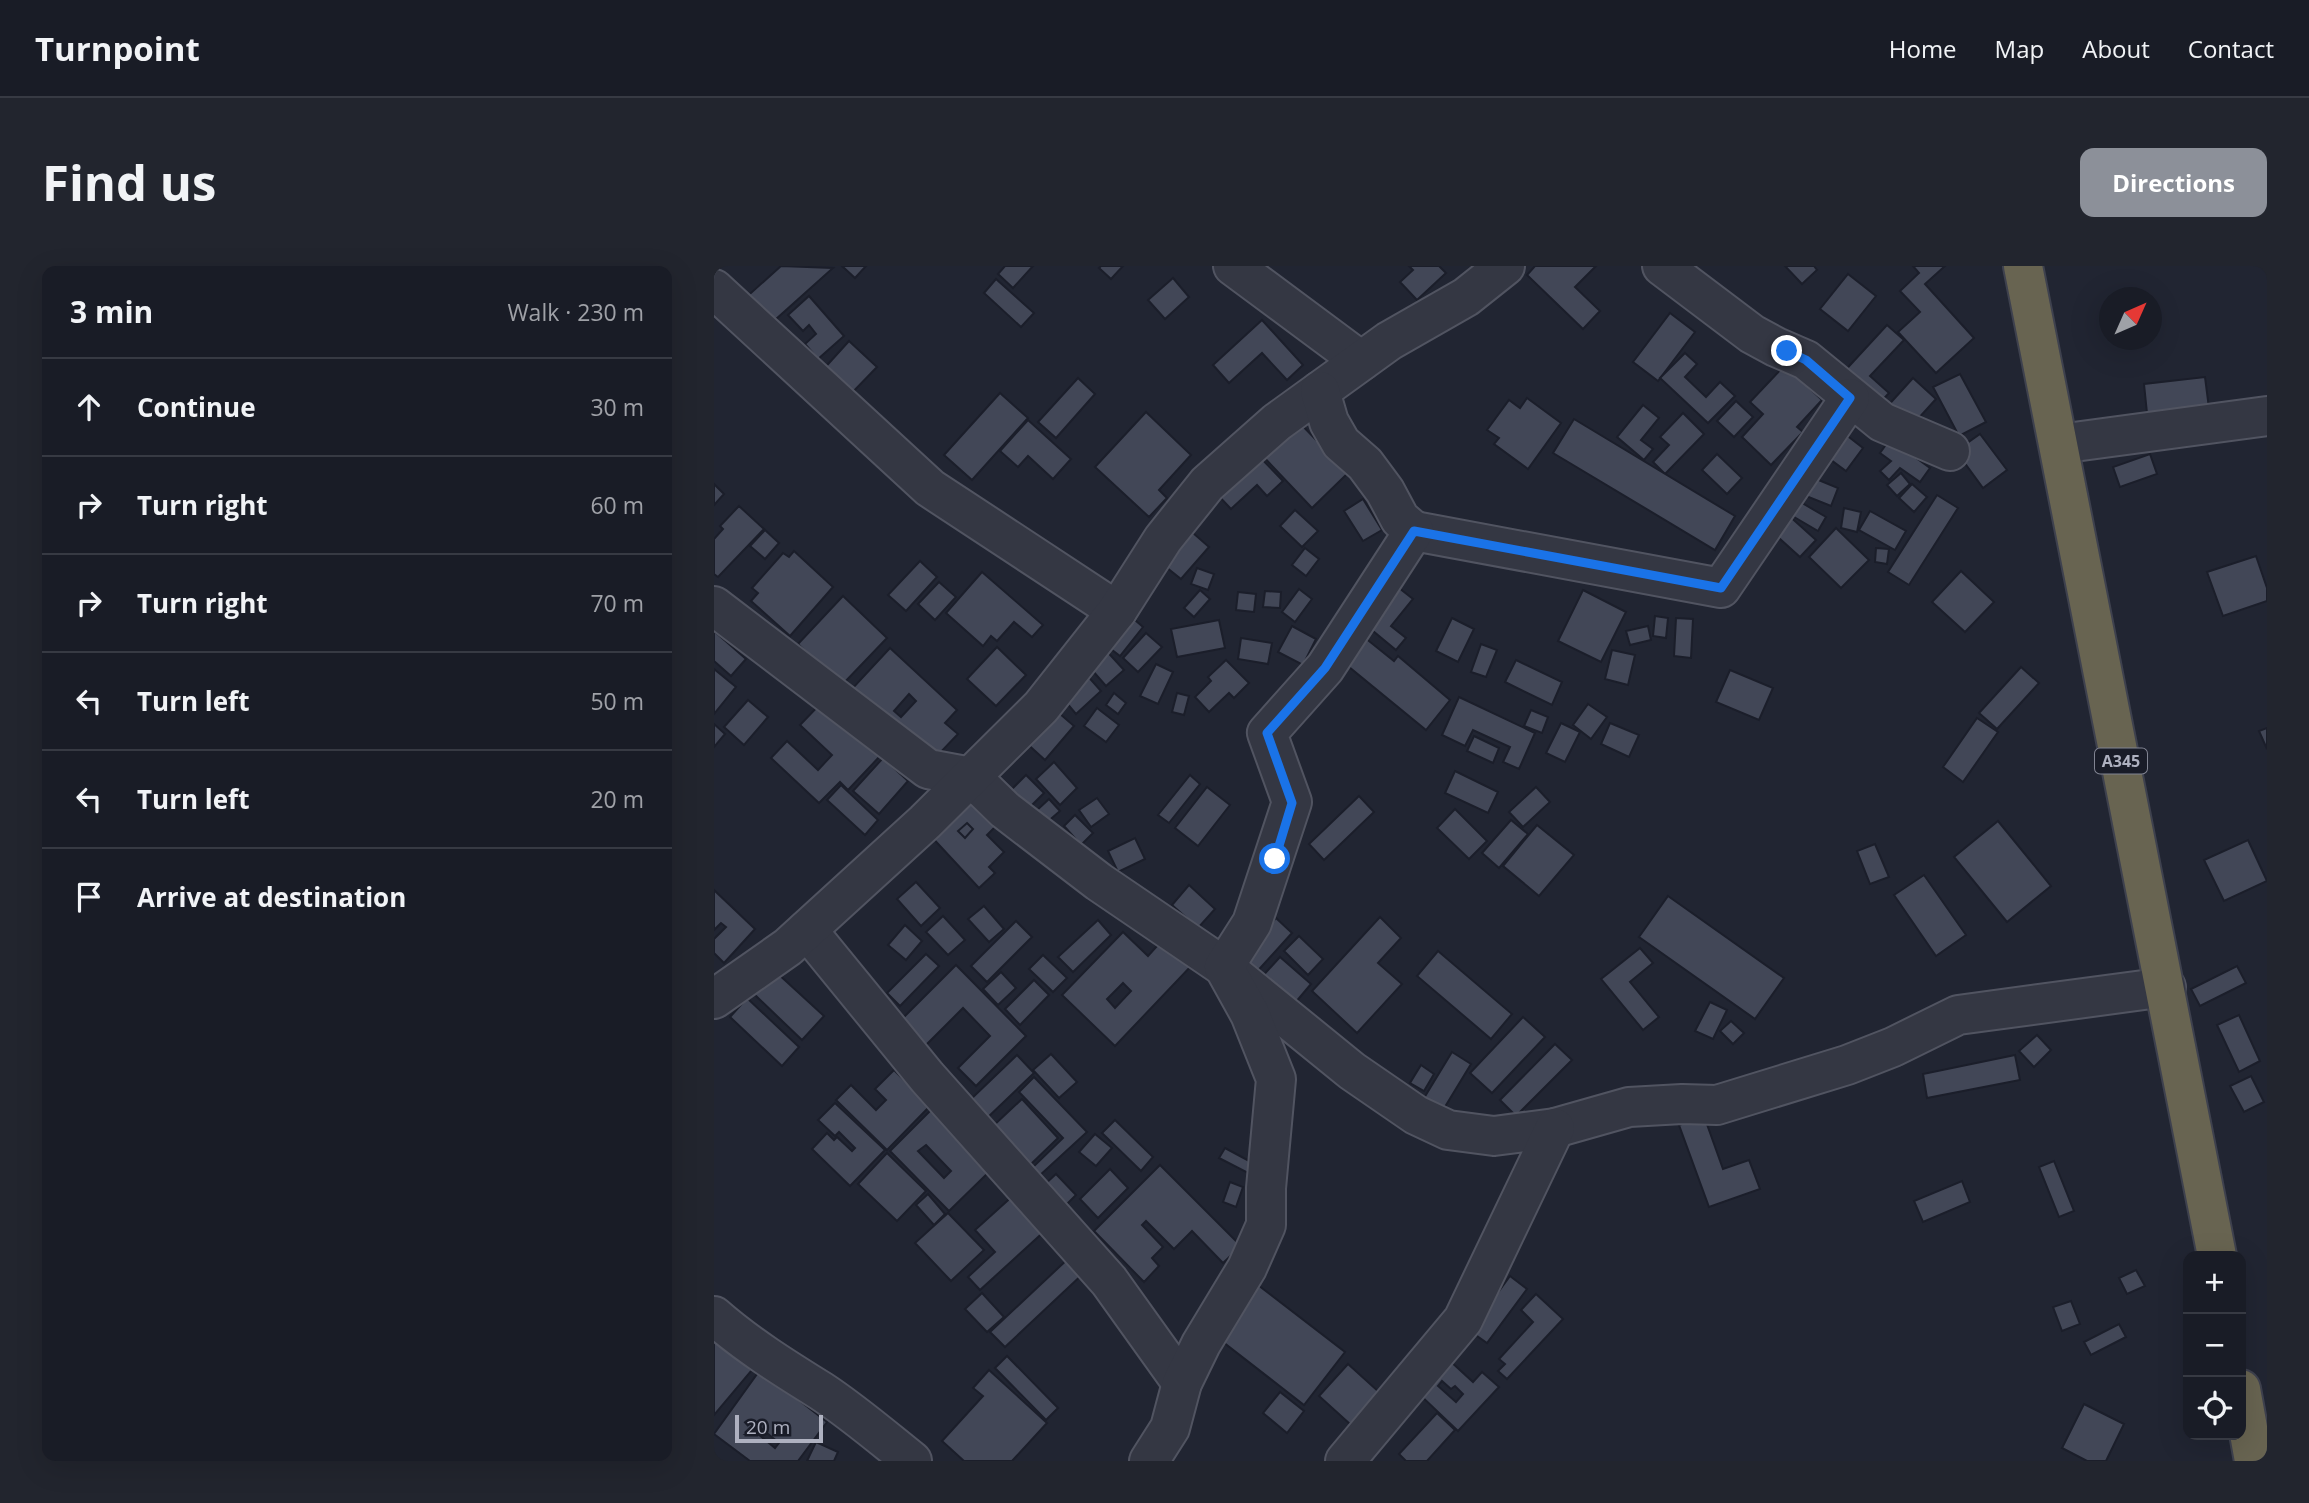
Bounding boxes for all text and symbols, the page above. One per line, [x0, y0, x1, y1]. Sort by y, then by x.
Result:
text: Turnpoint [35, 26, 200, 71]
text: Home [1889, 32, 1957, 65]
text: Map [1995, 32, 2044, 65]
text: About [2082, 32, 2150, 65]
text: Contact [2188, 32, 2274, 65]
button: Directions [2080, 148, 2267, 217]
text: Find us [42, 149, 216, 215]
north arrow [2099, 287, 2162, 350]
text: 3 min [70, 291, 153, 332]
text: Walk · 230 m [507, 296, 644, 328]
route end [1771, 335, 1802, 366]
icon: ahead [70, 388, 108, 426]
text: Continue [137, 389, 256, 425]
text: 30 m [590, 391, 644, 423]
icon: right [70, 486, 108, 524]
text: Turn right [137, 487, 268, 523]
text: 60 m [590, 489, 644, 521]
icon: right [70, 584, 108, 622]
text: Turn right [137, 585, 268, 621]
text: 70 m [590, 587, 644, 619]
icon: left [70, 682, 108, 720]
text: Turn left [137, 683, 249, 719]
text: 50 m [590, 685, 644, 717]
road number: A345 [2095, 748, 2147, 774]
icon: left [70, 780, 108, 818]
text: Turn left [137, 781, 249, 817]
text: 20 m [590, 783, 644, 815]
route start [1259, 843, 1290, 874]
icon: arrive [70, 878, 108, 916]
text: Arrive at destination [137, 879, 406, 915]
map controls [2183, 1251, 2246, 1440]
button: + [2183, 1251, 2246, 1314]
button: − [2183, 1314, 2246, 1377]
button: locate [2183, 1377, 2246, 1440]
scale bar [735, 1412, 822, 1444]
text: 20 m [746, 1414, 790, 1440]

